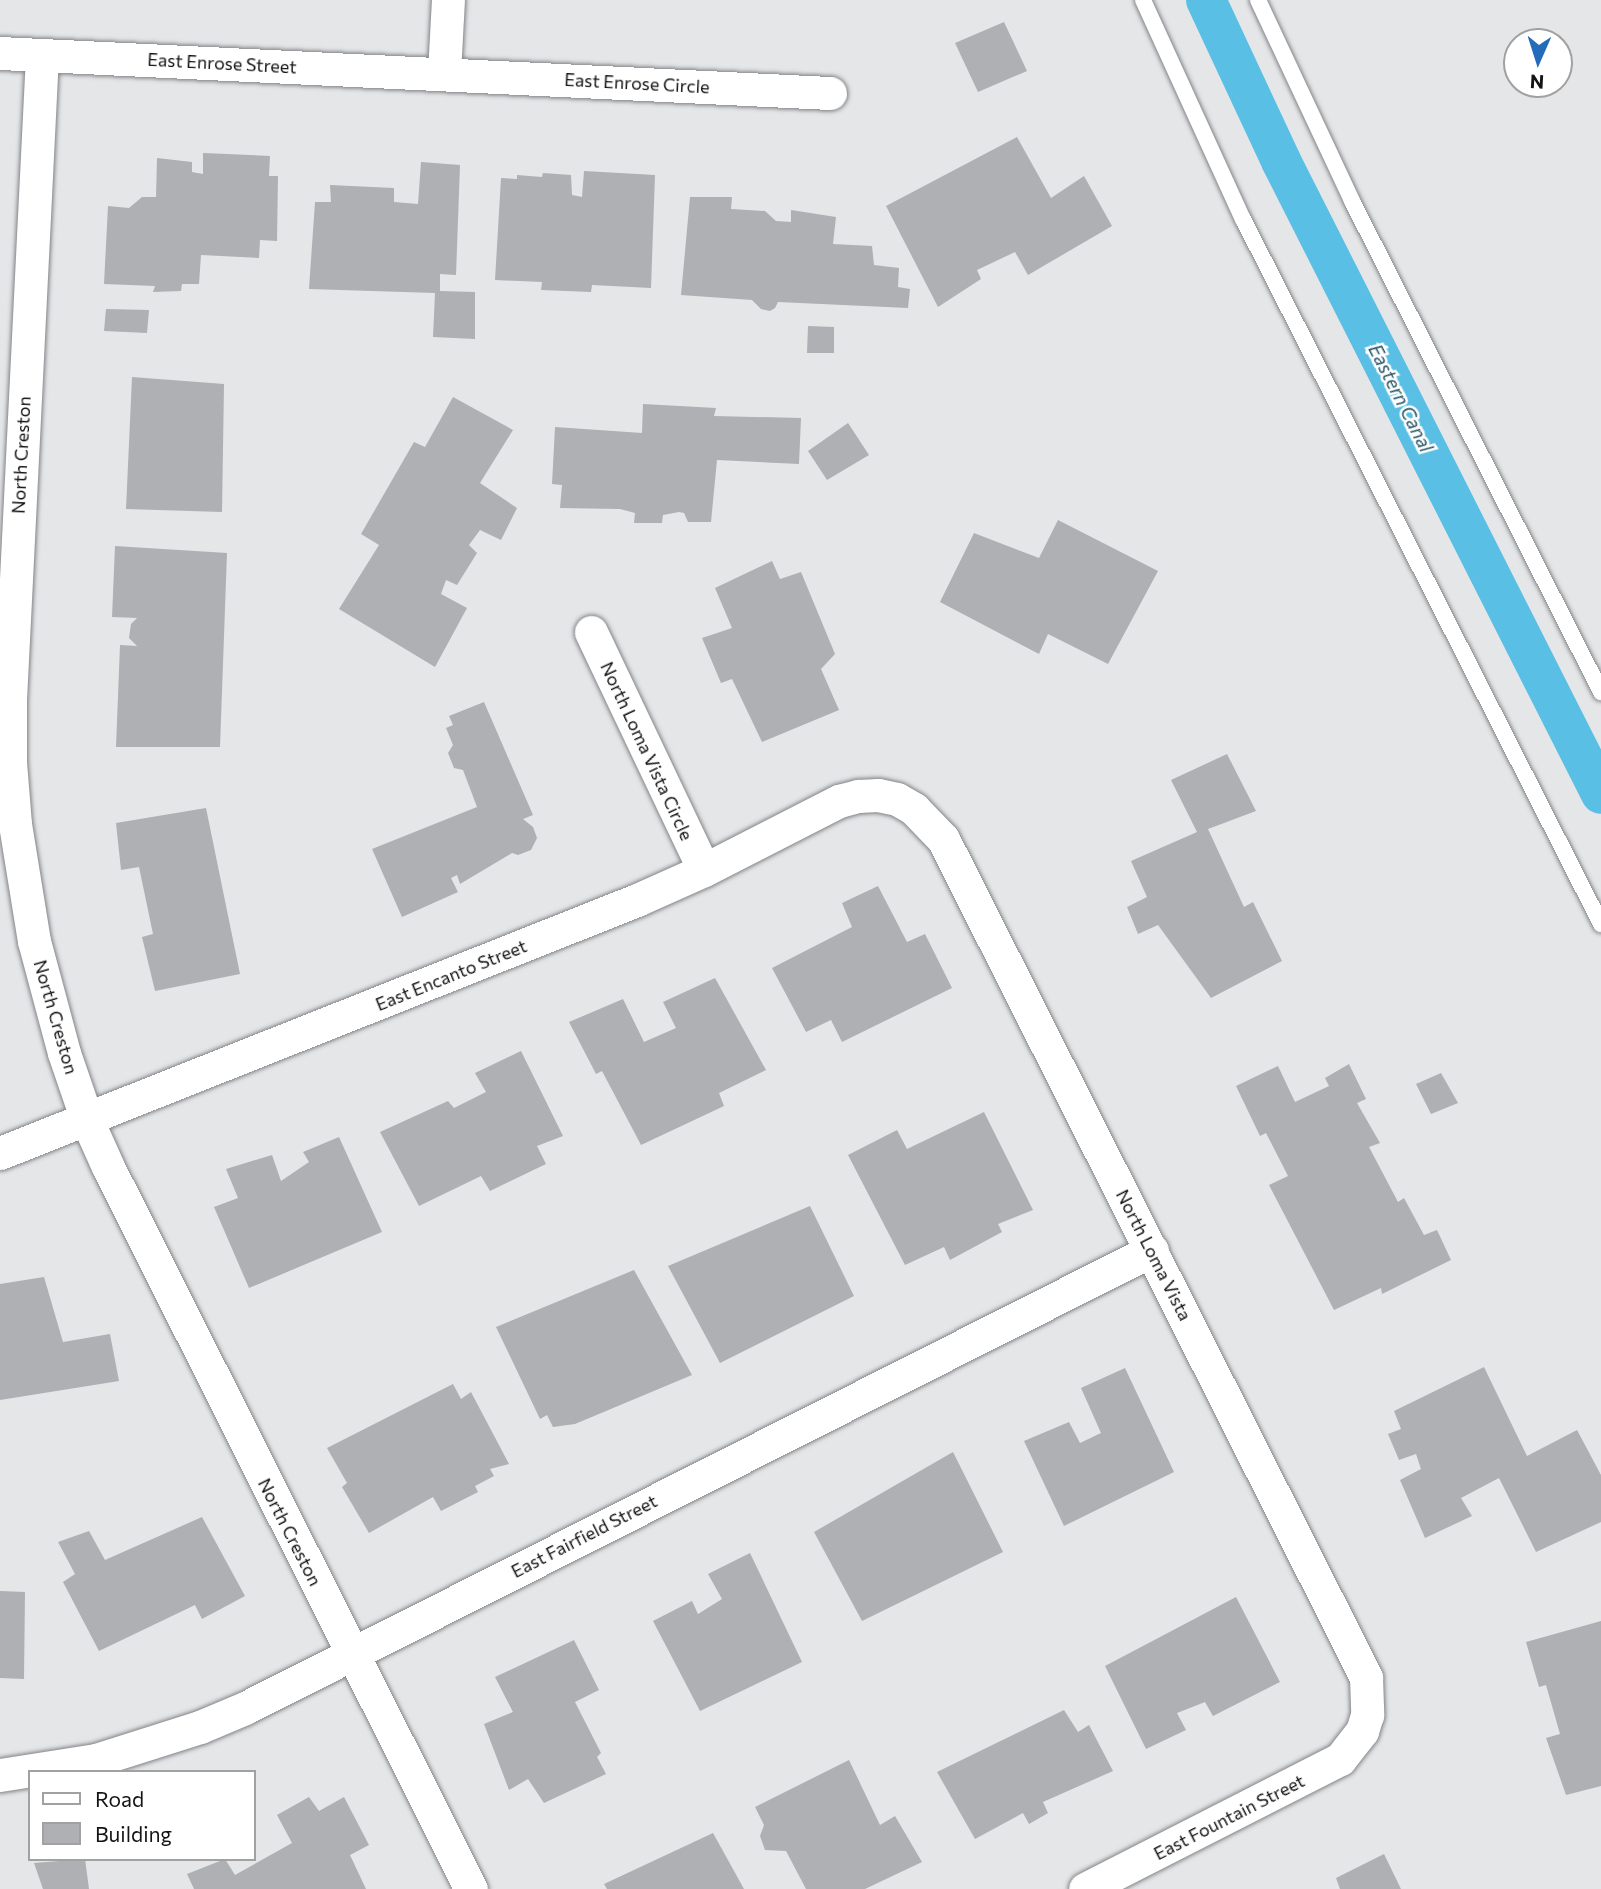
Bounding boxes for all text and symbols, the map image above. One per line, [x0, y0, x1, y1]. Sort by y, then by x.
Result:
north arrow [1503, 28, 1573, 98]
street label: East Enrose Street [147, 48, 297, 78]
street label: East Enrose Circle [564, 68, 710, 98]
text: N [1529, 71, 1545, 94]
water label: Eastern Canal [1364, 340, 1438, 456]
street label: North Creston [7, 396, 35, 514]
street label: North Loma Vista Circle [596, 658, 698, 844]
street label: East Encanto Street [372, 935, 530, 1015]
street label: North Creston [29, 957, 83, 1077]
street label: North Loma Vista [1112, 1186, 1196, 1324]
street label: North Creston [254, 1475, 326, 1589]
street label: East Fairfield Street [507, 1490, 661, 1582]
legend [28, 1770, 256, 1861]
street label: East Fountain Street [1150, 1770, 1308, 1864]
text: Road [95, 1786, 144, 1811]
text: Building [95, 1821, 172, 1846]

